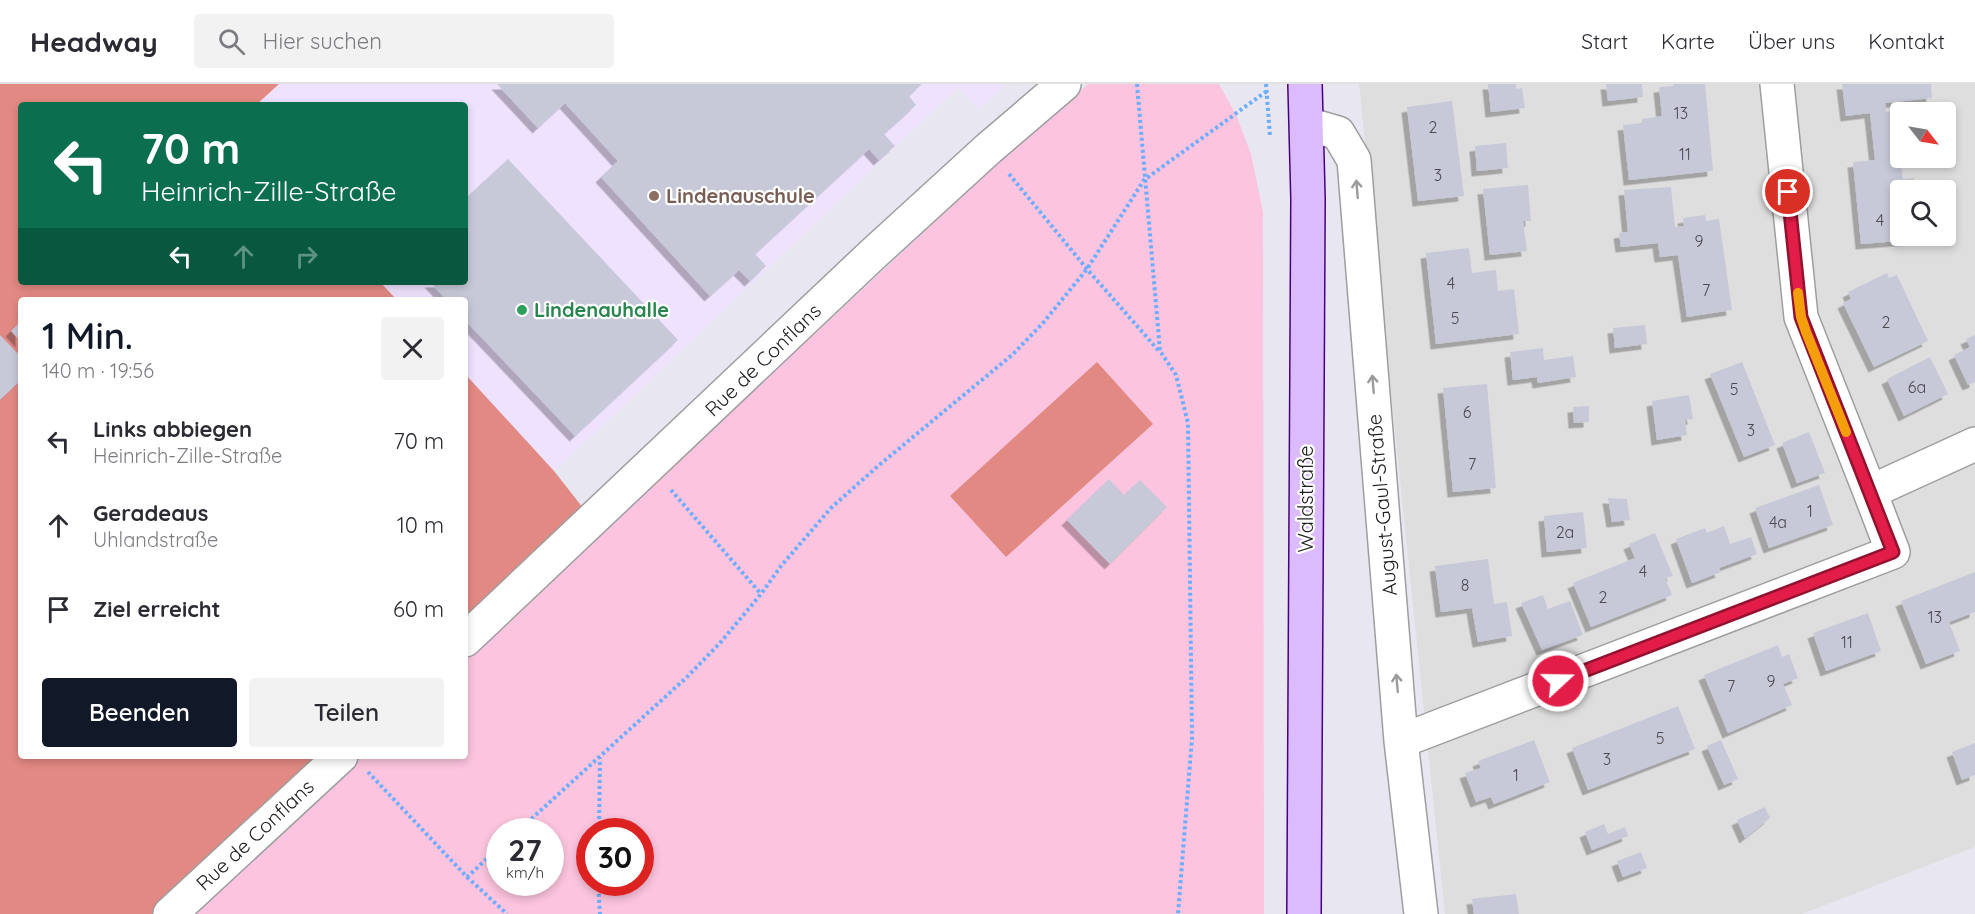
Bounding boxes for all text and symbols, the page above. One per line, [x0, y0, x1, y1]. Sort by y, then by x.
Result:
search box [194, 14, 614, 68]
text: Headway [30, 24, 158, 59]
icon: search [215, 25, 248, 58]
text: Hier suchen [263, 27, 382, 55]
text: Start [1581, 28, 1628, 54]
text: Karte [1661, 28, 1715, 54]
text: Über uns [1748, 28, 1835, 54]
text: Kontakt [1868, 28, 1945, 54]
north arrow [1890, 102, 1956, 168]
map controls [1890, 102, 1956, 246]
house number: 13 [1674, 103, 1688, 123]
house number: 2 [1429, 117, 1438, 137]
text: 70 m [141, 122, 240, 175]
icon: left [42, 126, 120, 204]
house number: 11 [1679, 144, 1691, 164]
house number: 3 [1434, 165, 1442, 185]
pin [1762, 166, 1813, 217]
text: Heinrich-Zille-Straße [141, 174, 397, 208]
icon: arrive [1771, 175, 1804, 208]
one-way arrow [1351, 180, 1362, 200]
button: search [1890, 180, 1956, 246]
place label: Lindenauschule [666, 183, 815, 208]
marker: Lindenauschule [647, 189, 661, 203]
house number: 4 [1876, 210, 1884, 230]
house number: 9 [1695, 231, 1704, 251]
icon: left [164, 240, 197, 273]
icon: ahead [227, 240, 260, 273]
icon: right [290, 240, 323, 273]
house number: 4 [1447, 273, 1455, 293]
house number: 7 [1702, 280, 1710, 300]
place label: Lindenauhalle [534, 297, 669, 322]
street label: Rue de Conflans [699, 298, 826, 421]
marker: Lindenauhalle [515, 303, 529, 317]
house number: 5 [1451, 308, 1459, 328]
house number: 2 [1882, 312, 1891, 332]
text: 1 Min. [42, 313, 133, 358]
button: close [381, 317, 444, 380]
text: 140 m · 19:56 [42, 358, 154, 383]
one-way arrow [1367, 374, 1378, 394]
house number: 6a [1908, 377, 1926, 397]
house number: 5 [1730, 379, 1738, 399]
house number: 6 [1463, 402, 1472, 422]
street label: August-Gaul-Straße [1361, 413, 1402, 597]
text: Links abbiegen [93, 415, 252, 443]
house number: 3 [1747, 420, 1755, 440]
icon: left [42, 425, 75, 458]
text: 70 m [394, 427, 444, 455]
text: Heinrich-Zille-Straße [93, 443, 282, 468]
street label: Waldstraße [1293, 446, 1318, 552]
house number: 7 [1468, 454, 1476, 474]
text: Geradeaus [93, 499, 208, 527]
house number: 1 [1807, 501, 1813, 521]
icon: ahead [42, 509, 75, 542]
text: 10 m [397, 511, 444, 539]
house number: 4a [1769, 512, 1787, 532]
house number: 2a [1556, 522, 1574, 542]
text: Uhlandstraße [93, 527, 218, 552]
house number: 4 [1639, 561, 1647, 581]
house number: 8 [1461, 575, 1469, 595]
house number: 2 [1599, 587, 1608, 607]
icon: arrive [42, 593, 75, 626]
text: Ziel erreicht [93, 595, 221, 623]
text: 60 m [393, 595, 444, 623]
house number: 13 [1928, 607, 1942, 627]
house number: 11 [1841, 632, 1853, 652]
position arrow [1526, 649, 1590, 713]
house number: 9 [1767, 671, 1776, 691]
one-way arrow [1391, 673, 1402, 693]
house number: 7 [1727, 676, 1735, 696]
button: Beenden [42, 678, 237, 747]
button: Teilen [249, 678, 444, 747]
house number: 5 [1656, 728, 1664, 748]
house number: 3 [1603, 749, 1611, 769]
house number: 1 [1513, 765, 1519, 785]
street label: Rue de Conflans [191, 774, 319, 896]
speed limit sign: 30 [576, 818, 654, 896]
text: 27 [508, 831, 542, 869]
text: km/h [506, 863, 544, 882]

